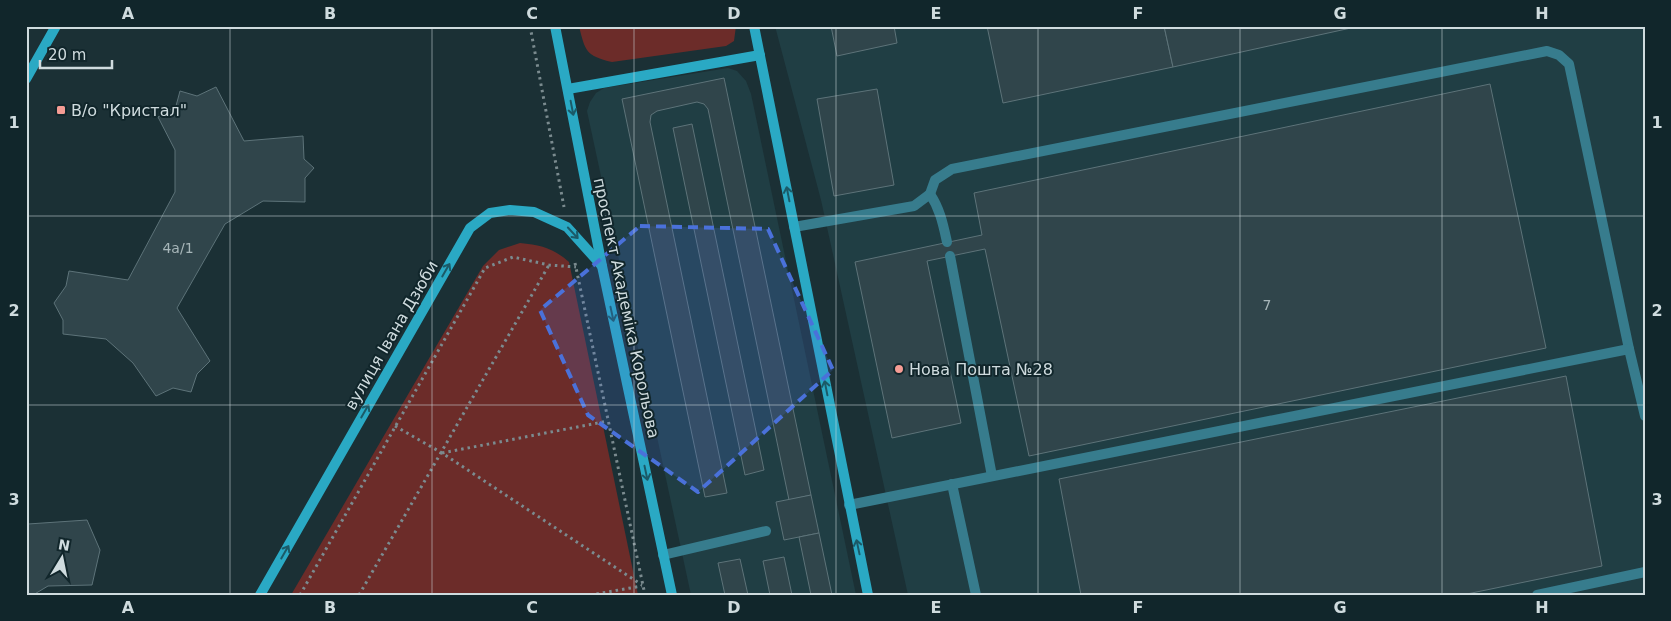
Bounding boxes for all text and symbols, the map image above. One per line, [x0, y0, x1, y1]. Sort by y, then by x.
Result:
text: A [122, 4, 135, 23]
text: B [324, 4, 336, 23]
text: C [526, 4, 538, 23]
text: D [727, 4, 741, 23]
text: E [931, 4, 941, 23]
text: F [1133, 4, 1143, 23]
text: G [1333, 4, 1347, 23]
text: H [1535, 4, 1549, 23]
scale bar [40, 38, 112, 70]
text: 20 m [48, 46, 86, 64]
one-way arrow [567, 100, 577, 116]
place label: В/о "Кристал" [71, 101, 187, 120]
marker: В/о "Кристал" [55, 104, 67, 116]
text: 1 [8, 113, 20, 132]
text: 1 [1651, 113, 1663, 132]
street label: проспект Академіка Корольова [590, 176, 663, 440]
one-way arrow [782, 186, 792, 202]
one-way arrow [567, 227, 579, 240]
house number: 4а/1 [162, 240, 194, 256]
street label: вулиця Івана Дзюби [341, 257, 442, 413]
one-way arrow [441, 263, 451, 278]
house number: 7 [1263, 297, 1271, 313]
text: 2 [8, 301, 20, 320]
text: 2 [1651, 301, 1663, 320]
one-way arrow [608, 305, 618, 321]
place label: Нова Пошта №28 [909, 360, 1053, 379]
marker: Нова Пошта №28 [893, 363, 905, 375]
one-way arrow [821, 380, 830, 396]
one-way arrow [360, 404, 370, 419]
one-way arrow [642, 464, 651, 480]
text: 3 [8, 490, 20, 509]
text: 3 [1651, 490, 1663, 509]
north arrow [38, 534, 88, 584]
text: N [57, 536, 71, 554]
one-way arrow [853, 539, 862, 555]
one-way arrow [280, 546, 290, 560]
text: A [122, 598, 135, 617]
text: B [324, 598, 336, 617]
text: C [526, 598, 538, 617]
text: D [727, 598, 741, 617]
text: E [931, 598, 941, 617]
text: F [1133, 598, 1143, 617]
text: G [1333, 598, 1347, 617]
text: H [1535, 598, 1549, 617]

